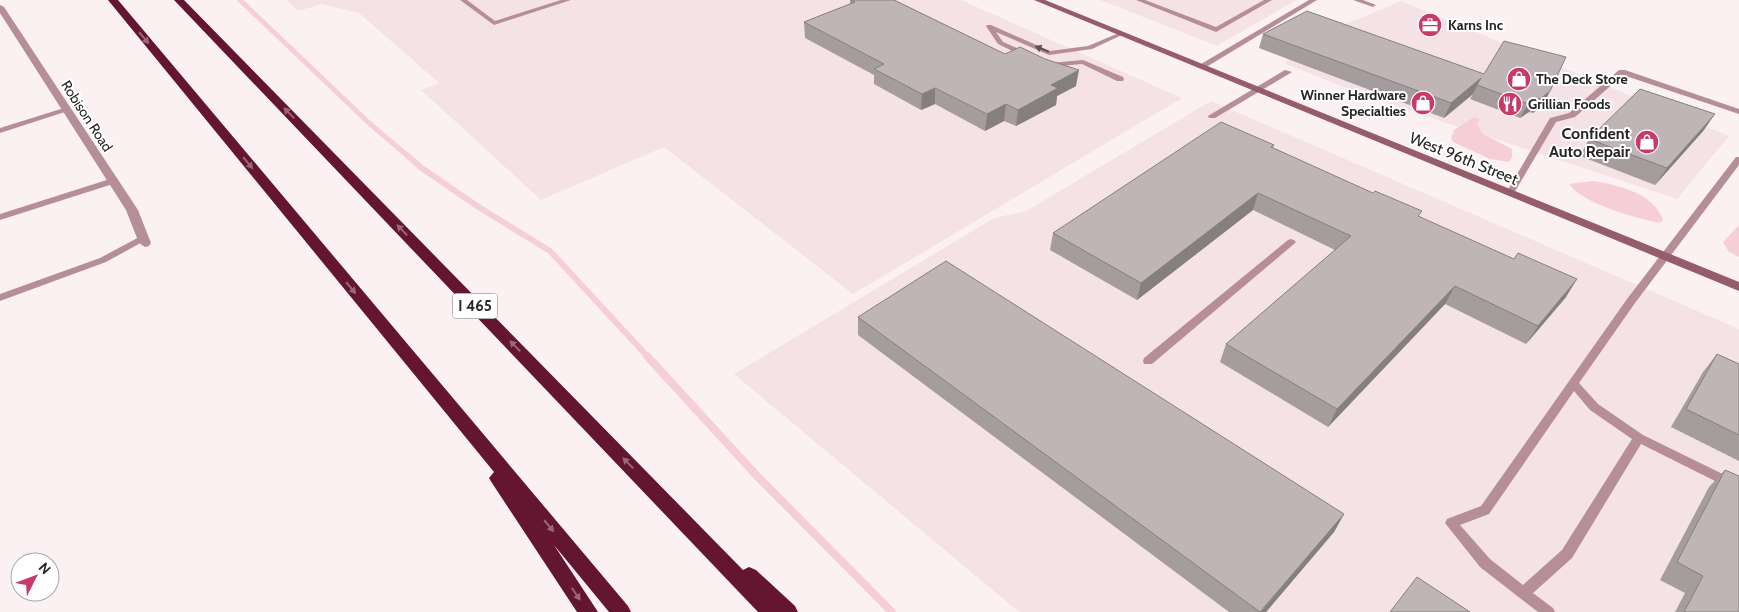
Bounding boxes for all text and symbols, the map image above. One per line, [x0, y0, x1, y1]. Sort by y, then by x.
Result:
office icon: Karns Inc [1417, 12, 1443, 38]
place label: Karns Inc [1448, 16, 1504, 34]
one-way arrow [139, 31, 150, 44]
one-way arrow [1035, 45, 1049, 53]
shop icon: The Deck Store [1506, 66, 1532, 92]
place label: The Deck Store [1536, 70, 1628, 88]
street label: Robison Road [57, 77, 117, 155]
place label: Winner Hardware Specialties [1300, 86, 1406, 120]
shop icon: Winner Hardware Specialties [1410, 90, 1436, 116]
restaurant icon: Grillian Foods [1497, 91, 1523, 117]
place label: Grillian Foods [1528, 95, 1611, 113]
one-way arrow [283, 107, 295, 119]
place label: Confident Auto Repair [1549, 124, 1631, 161]
street label: West 96th Street [1407, 128, 1521, 189]
shop icon: Confident Auto Repair [1634, 129, 1660, 155]
one-way arrow [242, 156, 253, 169]
one-way arrow [396, 224, 408, 236]
one-way arrow [346, 281, 357, 294]
road number: I 465 [452, 294, 498, 318]
one-way arrow [509, 341, 521, 353]
one-way arrow [622, 457, 634, 469]
one-way arrow [544, 520, 555, 533]
north arrow [10, 552, 60, 602]
text: N [35, 559, 55, 578]
one-way arrow [571, 587, 581, 601]

